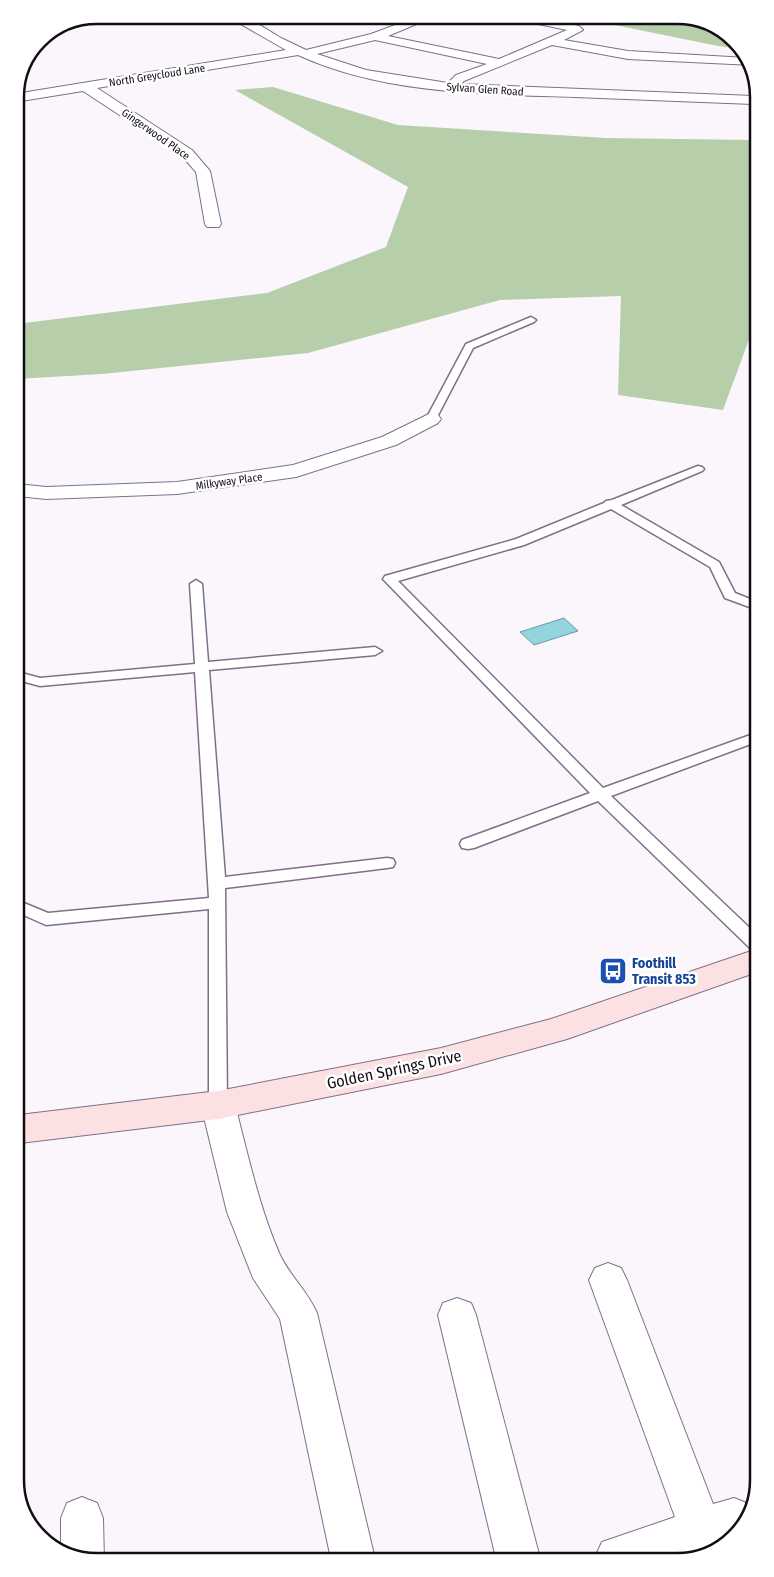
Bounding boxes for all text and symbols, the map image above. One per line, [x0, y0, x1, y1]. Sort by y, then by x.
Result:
street label: North Greycloud Lane [108, 61, 206, 90]
street label: Sylvan Glen Road [446, 80, 524, 99]
street label: Gingerwood Place [119, 106, 192, 163]
street label: Milkyway Place [195, 470, 263, 493]
place label: Foothill Transit 853 [632, 955, 696, 988]
bus stop icon: Foothill Transit 853 [598, 956, 628, 986]
street label: Golden Springs Drive [325, 1046, 463, 1093]

